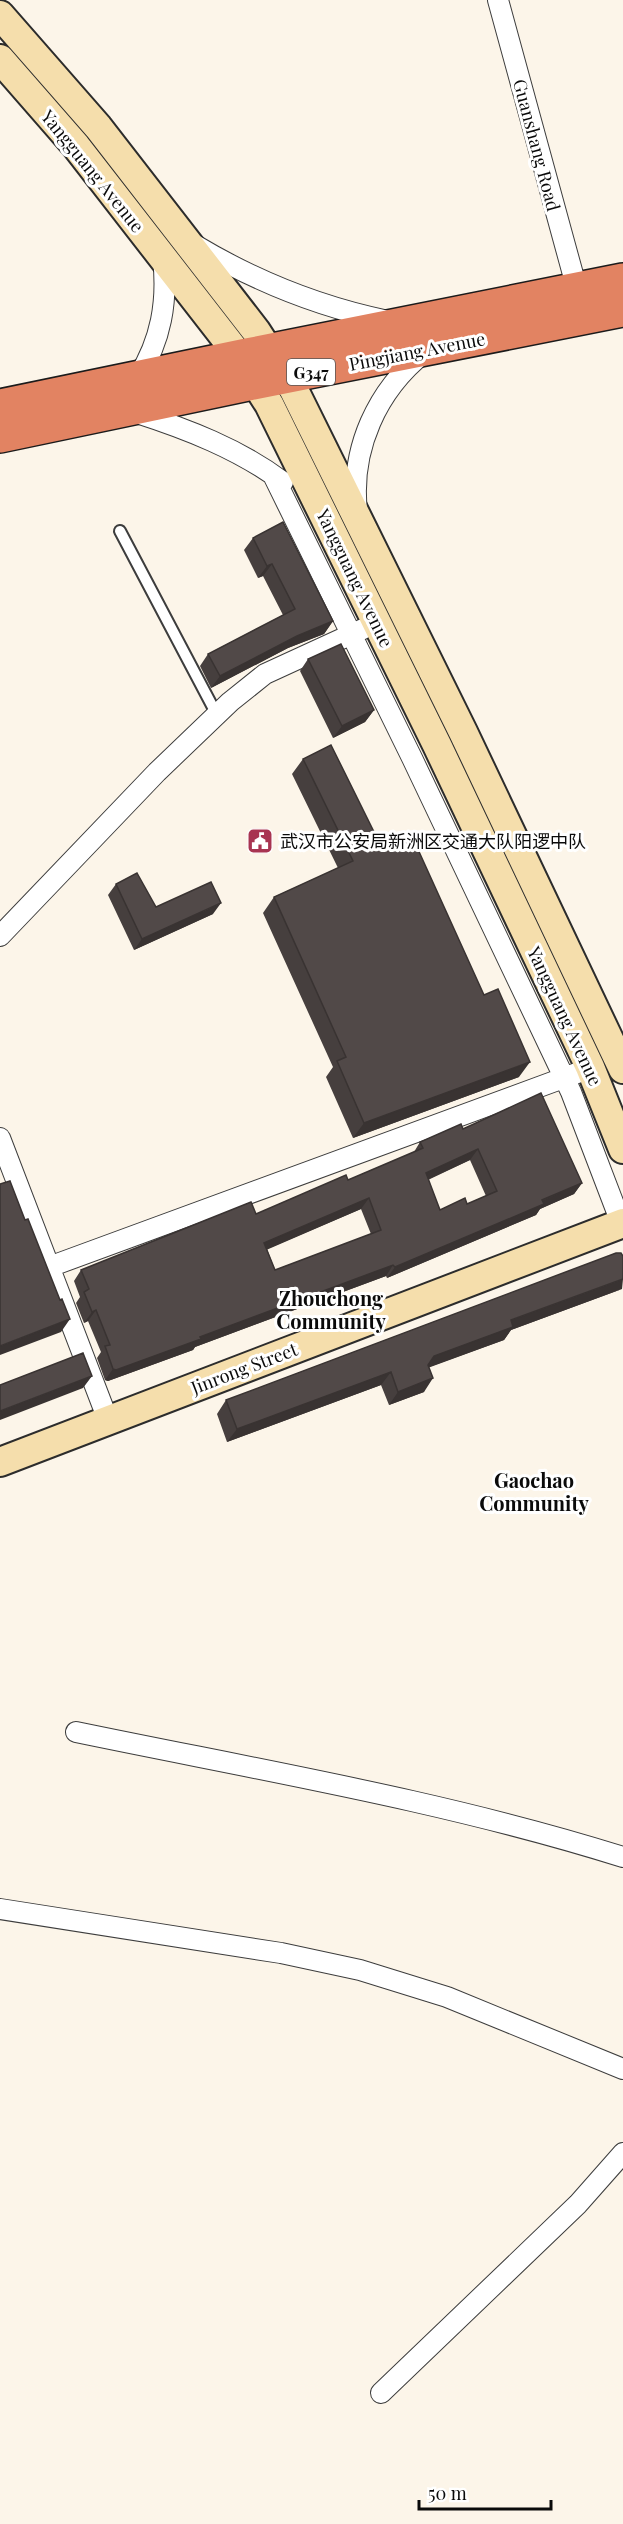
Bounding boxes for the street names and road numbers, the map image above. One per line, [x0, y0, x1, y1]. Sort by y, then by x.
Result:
street label: Guanshang Road [508, 76, 566, 214]
street label: Yangguang Avenue [36, 104, 150, 237]
street label: Pingjiang Avenue [347, 326, 487, 376]
road number: G347 [287, 359, 335, 385]
street label: Yangguang Avenue [311, 504, 399, 651]
street label: Yangguang Avenue [522, 942, 608, 1089]
street label: Jinrong Street [186, 1336, 301, 1400]

